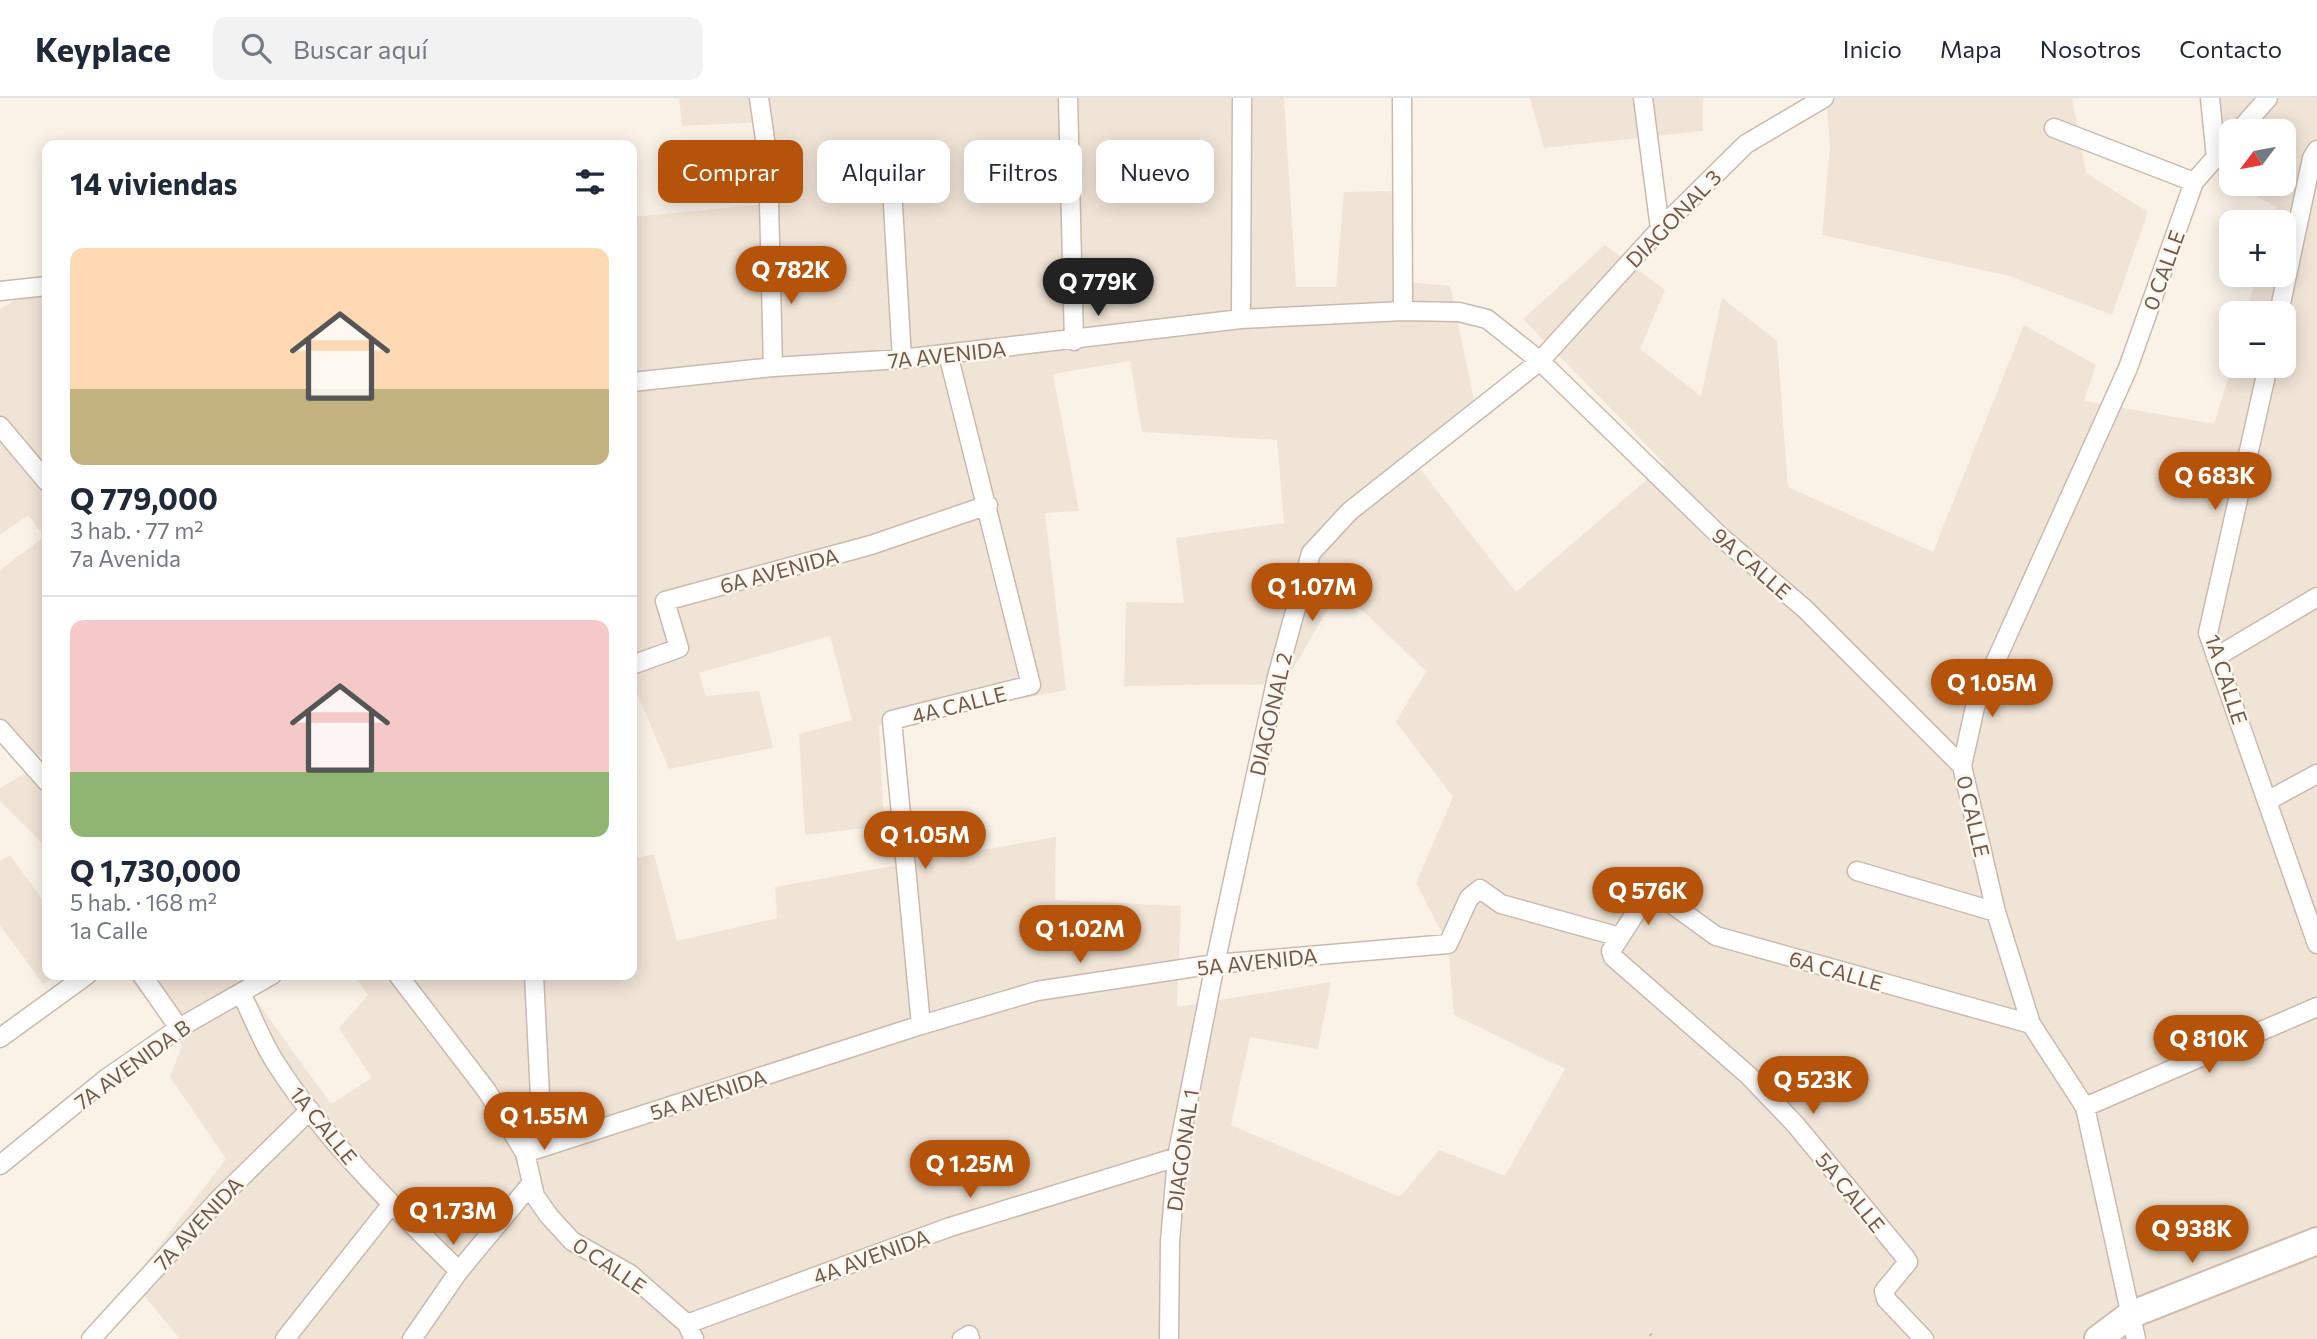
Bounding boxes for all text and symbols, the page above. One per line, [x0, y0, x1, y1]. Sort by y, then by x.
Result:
search box [213, 17, 703, 80]
text: Keyplace [35, 28, 171, 69]
icon: search [237, 29, 275, 67]
text: Buscar aquí [293, 33, 428, 64]
text: Inicio [1843, 34, 1902, 63]
text: Mapa [1940, 34, 2002, 63]
text: Nosotros [2040, 34, 2141, 63]
text: Contacto [2179, 34, 2282, 63]
north arrow [2219, 119, 2296, 196]
map controls [2219, 119, 2296, 378]
chip: Comprar [658, 140, 803, 203]
chip: Alquilar [817, 140, 950, 203]
chip: Filtros [964, 140, 1082, 203]
chip: Nuevo [1096, 140, 1214, 203]
icon: filters [571, 163, 609, 201]
text: 14 viviendas [70, 164, 238, 201]
street label: DIAGONAL 3 [1620, 164, 1726, 272]
button: + [2219, 210, 2296, 287]
street label: 0 CALLE [2137, 227, 2189, 313]
pin: Q 782K [734, 246, 848, 306]
text: Q 782K [752, 255, 830, 283]
pin: Q 779K [1041, 258, 1155, 318]
text: Q 779K [1059, 267, 1137, 295]
icon: home [277, 293, 403, 419]
button: − [2219, 301, 2296, 378]
street label: 7A AVENIDA [887, 335, 1007, 373]
pin: Q 683K [2158, 452, 2272, 512]
text: Q 683K [2175, 461, 2255, 489]
text: Q 779,000 [70, 479, 218, 516]
text: 3 hab. · 77 m² [70, 516, 203, 544]
street label: 9A CALLE [1708, 522, 1796, 604]
street label: 6A AVENIDA [717, 542, 841, 598]
text: 7a Avenida [70, 544, 181, 572]
pin: Q 1.07M [1247, 564, 1377, 623]
text: Q 1.07M [1267, 572, 1357, 600]
street label: 1A CALLE [2201, 631, 2253, 727]
street label: DIAGONAL 2 [1244, 650, 1296, 778]
pin: Q 1.05M [1927, 660, 2057, 719]
icon: home [277, 665, 403, 791]
text: Q 1.05M [1947, 668, 2037, 696]
street label: 4A CALLE [909, 680, 1009, 728]
street label: 0 CALLE [1952, 773, 1996, 859]
pin: Q 1.05M [860, 812, 990, 871]
text: Q 1.05M [880, 820, 970, 848]
text: Q 1,730,000 [70, 851, 241, 888]
pin: Q 576K [1591, 868, 1705, 927]
text: Q 576K [1608, 876, 1688, 904]
text: 5 hab. · 168 m² [70, 888, 217, 916]
pin: Q 1.02M [1015, 906, 1145, 965]
text: Q 1.02M [1035, 914, 1125, 942]
text: 1a Calle [70, 916, 148, 944]
street label: 5A AVENIDA [1196, 942, 1318, 980]
street label: 6A CALLE [1786, 945, 1886, 995]
street label: 7A AVENIDA B [70, 1014, 194, 1114]
pin: Q 810K [2152, 1016, 2266, 1075]
text: Q 810K [2169, 1024, 2249, 1052]
pin: Q 523K [1756, 1056, 1870, 1116]
street label: 5A AVENIDA [647, 1063, 769, 1125]
text: Q 523K [1773, 1065, 1853, 1093]
street label: 1A CALLE [285, 1081, 363, 1169]
street label: DIAGONAL 1 [1161, 1087, 1203, 1213]
pin: Q 1.55M [479, 1093, 609, 1152]
text: Q 1.55M [500, 1101, 588, 1129]
pin: Q 1.25M [905, 1140, 1035, 1200]
street label: 5A CALLE [1811, 1147, 1891, 1237]
text: Q 1.25M [926, 1149, 1014, 1177]
street label: 7A AVENIDA [148, 1171, 248, 1275]
pin: Q 1.73M [388, 1188, 518, 1247]
text: Q 1.73M [409, 1196, 497, 1224]
pin: Q 938K [2135, 1206, 2249, 1265]
text: Q 938K [2152, 1214, 2232, 1242]
street label: 4A AVENIDA [809, 1223, 933, 1289]
street label: 0 CALLE [569, 1231, 651, 1299]

